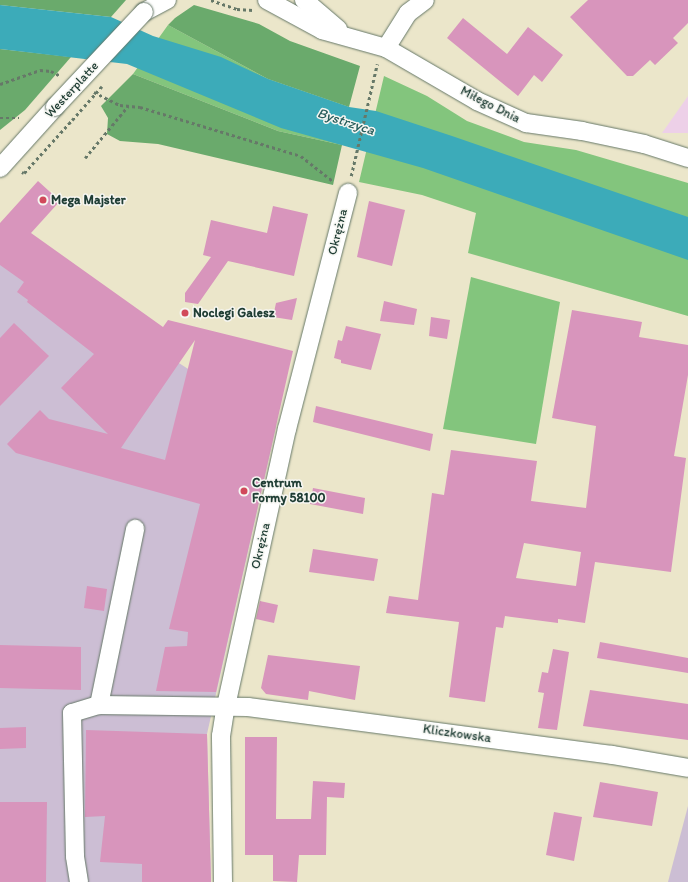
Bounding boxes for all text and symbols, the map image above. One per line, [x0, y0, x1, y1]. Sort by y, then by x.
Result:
street label: Westerplatte [42, 58, 102, 122]
street label: Miłego Dnia [457, 83, 523, 127]
water label: Bystrzyca [315, 105, 377, 139]
place label: Mega Majster [51, 192, 126, 208]
marker: Mega Majster [38, 195, 48, 205]
street label: Okrężna [325, 207, 351, 257]
place label: Noclegi Galesz [193, 305, 275, 321]
marker: Noclegi Galesz [180, 308, 190, 318]
place label: Centrum Formy 58100 [252, 476, 326, 507]
marker: Centrum Formy 58100 [239, 486, 249, 496]
street label: Okrężna [248, 521, 274, 571]
street label: Kliczkowska [422, 721, 492, 747]

